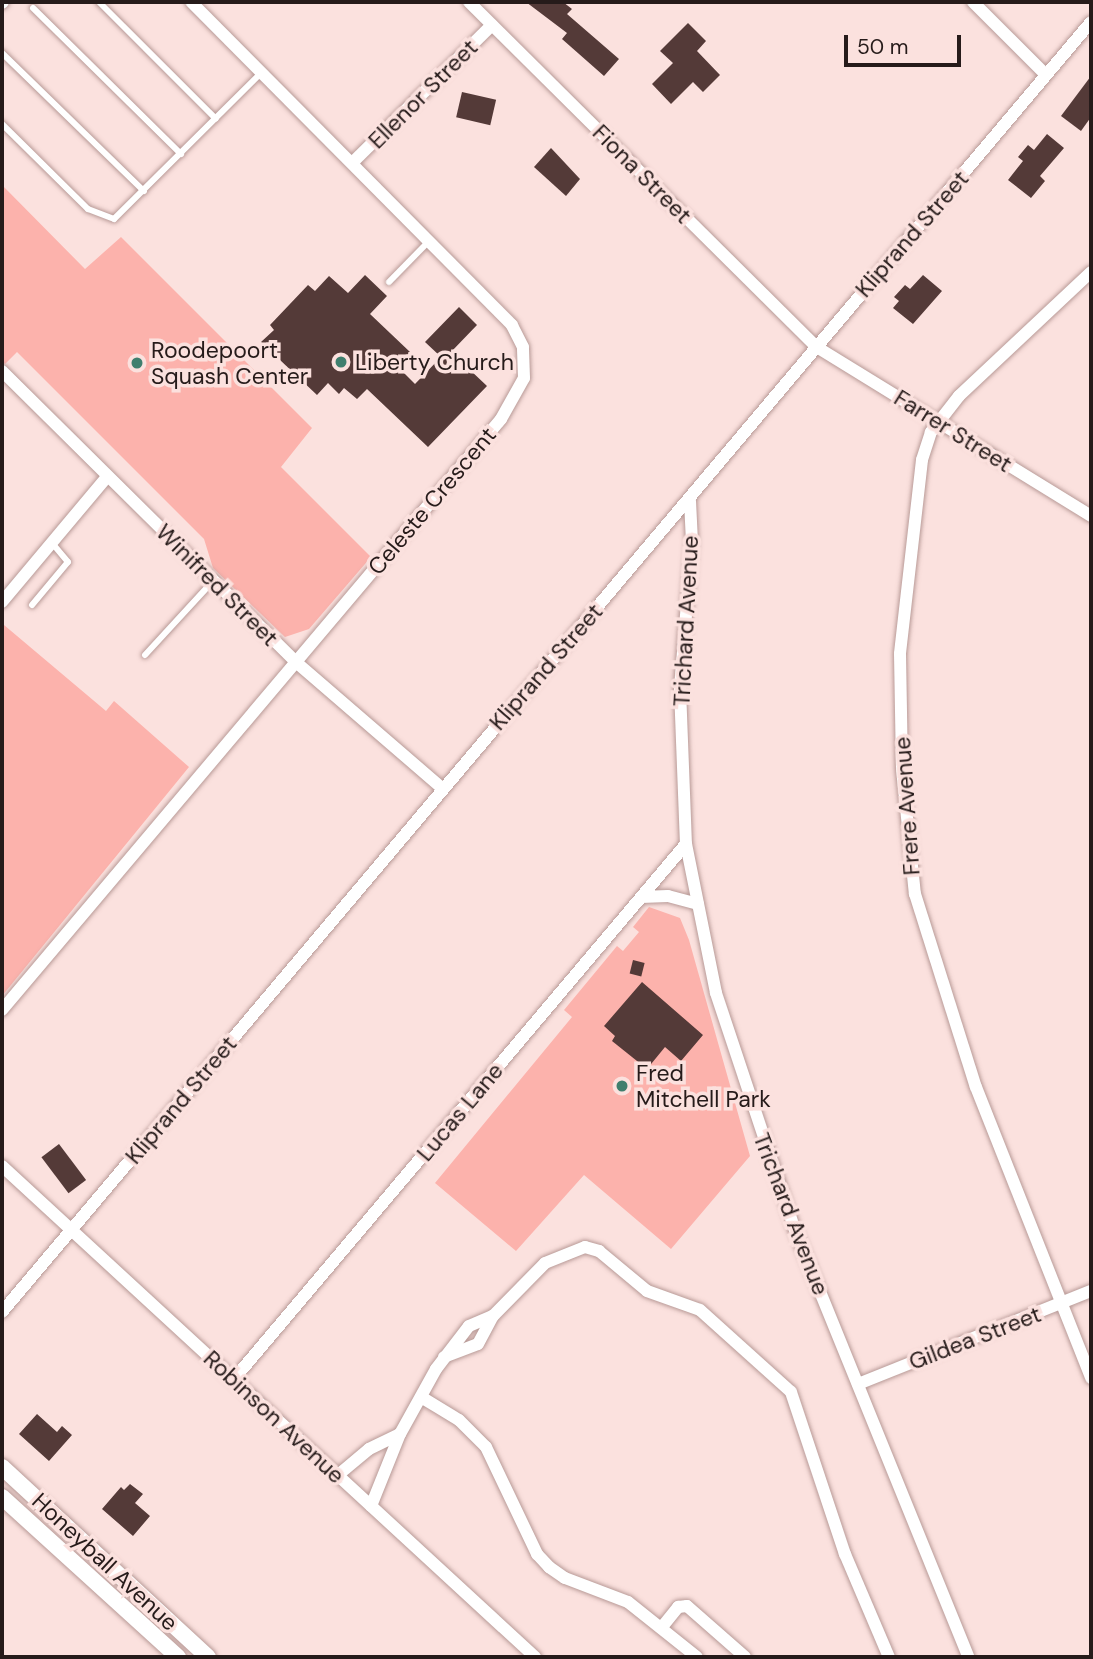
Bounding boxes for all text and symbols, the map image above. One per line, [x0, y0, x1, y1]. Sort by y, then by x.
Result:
scale bar [848, 21, 965, 65]
text: 50 m [857, 33, 908, 61]
street label: Ellenor Street [363, 34, 483, 154]
street label: Fiona Street [587, 119, 697, 229]
street label: Kliprand Street [850, 165, 974, 303]
place label: Roodepoort Squash Center [151, 336, 308, 390]
place label: Liberty Church [355, 348, 514, 376]
marker: Liberty Church [333, 354, 349, 370]
marker: Roodepoort Squash Center [129, 355, 145, 371]
street label: Farrer Street [889, 384, 1017, 478]
street label: Celeste Crescent [362, 422, 502, 580]
street label: Winifred Street [150, 518, 284, 652]
street label: Trichard Avenue [668, 535, 704, 707]
street label: Kliprand Street [484, 598, 608, 736]
street label: Frere Avenue [888, 736, 926, 876]
street label: Kliprand Street [120, 1030, 242, 1170]
street label: Lucas Lane [411, 1057, 509, 1167]
place label: Fred Mitchell Park [636, 1059, 771, 1113]
marker: Fred Mitchell Park [614, 1078, 630, 1094]
street label: Trichard Avenue [747, 1129, 835, 1299]
street label: Gildea Street [905, 1300, 1045, 1376]
street label: Robinson Avenue [198, 1345, 350, 1489]
street label: Honeyball Avenue [26, 1487, 184, 1637]

